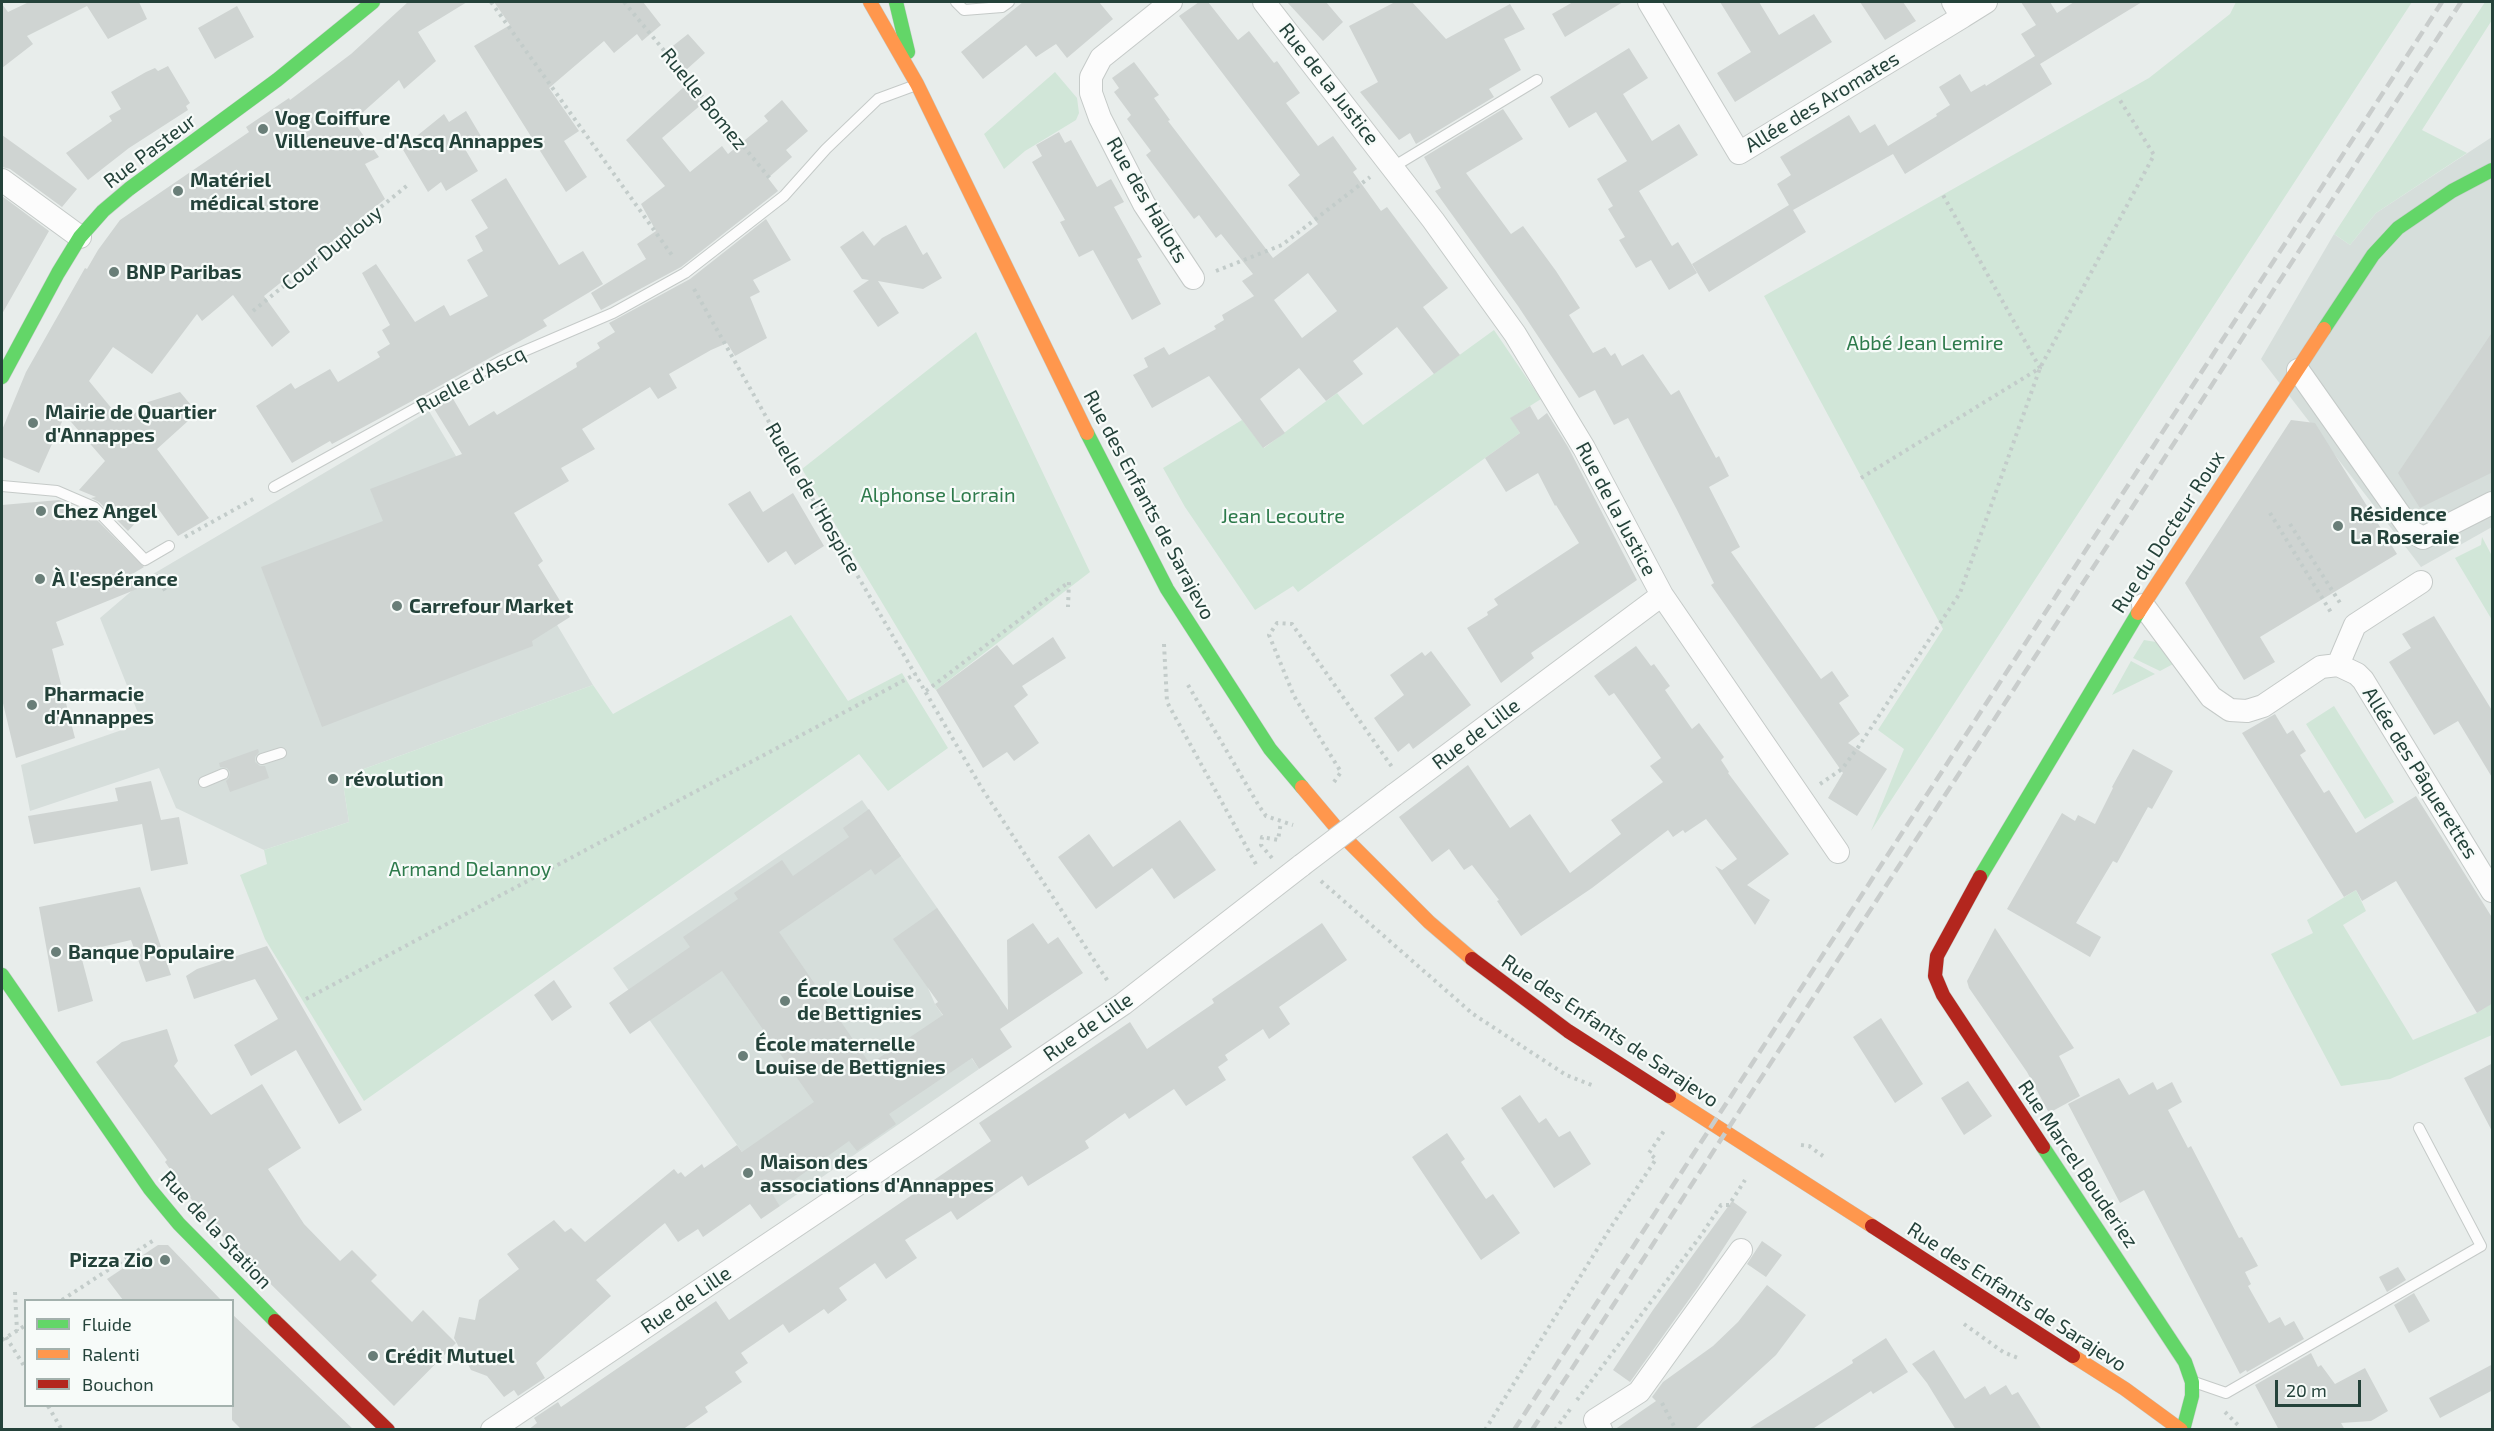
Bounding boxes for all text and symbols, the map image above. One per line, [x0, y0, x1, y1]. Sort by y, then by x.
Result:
street label: Rue de la Justice [1274, 18, 1384, 150]
street label: Ruelle Bomez [656, 43, 752, 155]
street label: Allée des Aromates [1741, 46, 1903, 158]
place label: Vog Coiffure Villeneuve-d'Ascq Annappes [275, 106, 543, 153]
street label: Rue Pasteur [99, 108, 201, 194]
marker: Vog Coiffure Villeneuve-d'Ascq Annappes [256, 122, 270, 136]
street label: Rue des Hallots [1101, 133, 1193, 267]
place label: Matériel médical store [190, 168, 319, 215]
marker: Matériel médical store [171, 184, 185, 198]
street label: Cour Duplouy [277, 200, 387, 296]
place label: BNP Paribas [126, 260, 242, 284]
marker: BNP Paribas [107, 265, 121, 279]
park label: Abbé Jean Lemire [1847, 331, 2003, 355]
street label: Ruelle d'Ascq [412, 341, 530, 419]
street label: Rue des Enfants de Sarajevo [1078, 386, 1220, 624]
place label: Mairie de Quartier d'Annappes [45, 400, 217, 447]
marker: Mairie de Quartier d'Annappes [26, 416, 40, 430]
street label: Ruelle de l'Hospice [760, 418, 866, 578]
street label: Rue de la Justice [1571, 438, 1661, 580]
street label: Rue du Docteur Roux [2107, 446, 2229, 618]
park label: Alphonse Lorrain [860, 483, 1016, 507]
place label: Chez Angel [53, 499, 157, 523]
place label: Résidence La Roseraie [2350, 502, 2460, 549]
marker: Chez Angel [34, 504, 48, 518]
park label: Jean Lecoutre [1221, 504, 1345, 528]
marker: Résidence La Roseraie [2331, 519, 2345, 533]
place label: À l'espérance [52, 567, 178, 591]
marker: À l'espérance [33, 572, 47, 586]
place label: Carrefour Market [409, 594, 573, 618]
marker: Carrefour Market [390, 599, 404, 613]
place label: Pharmacie d'Annappes [44, 682, 154, 729]
street label: Allée des Pâquerettes [2357, 683, 2483, 863]
street label: Rue de Lille [1427, 693, 1525, 775]
marker: Pharmacie d'Annappes [25, 698, 39, 712]
place label: révolution [345, 767, 443, 791]
marker: révolution [326, 772, 340, 786]
park label: Armand Delannoy [389, 857, 551, 881]
place label: Banque Populaire [68, 940, 235, 964]
marker: Banque Populaire [49, 945, 63, 959]
street label: Rue des Enfants de Sarajevo [1497, 949, 1723, 1113]
place label: École Louise de Bettignies [797, 978, 922, 1025]
street label: Rue de Lille [1039, 987, 1137, 1067]
marker: École Louise de Bettignies [778, 994, 792, 1008]
place label: École maternelle Louise de Bettignies [755, 1032, 946, 1079]
marker: École maternelle Louise de Bettignies [736, 1049, 750, 1063]
street label: Rue Marcel Bouderiez [2013, 1076, 2143, 1252]
place label: Maison des associations d'Annappes [760, 1150, 994, 1197]
street label: Rue de la Station [155, 1166, 277, 1294]
marker: Maison des associations d'Annappes [741, 1166, 755, 1180]
street label: Rue des Enfants de Sarajevo [1903, 1217, 2131, 1377]
place label: Pizza Zio [69, 1248, 153, 1272]
marker: Pizza Zio [158, 1253, 172, 1267]
street label: Rue de Lille [636, 1261, 736, 1339]
legend [24, 1299, 234, 1407]
text: Fluide [82, 1313, 132, 1335]
text: Ralenti [82, 1343, 140, 1365]
place label: Crédit Mutuel [385, 1344, 514, 1368]
marker: Crédit Mutuel [366, 1349, 380, 1363]
scale bar [2278, 1368, 2364, 1406]
text: Bouchon [82, 1373, 154, 1395]
text: 20 m [2286, 1379, 2327, 1401]

